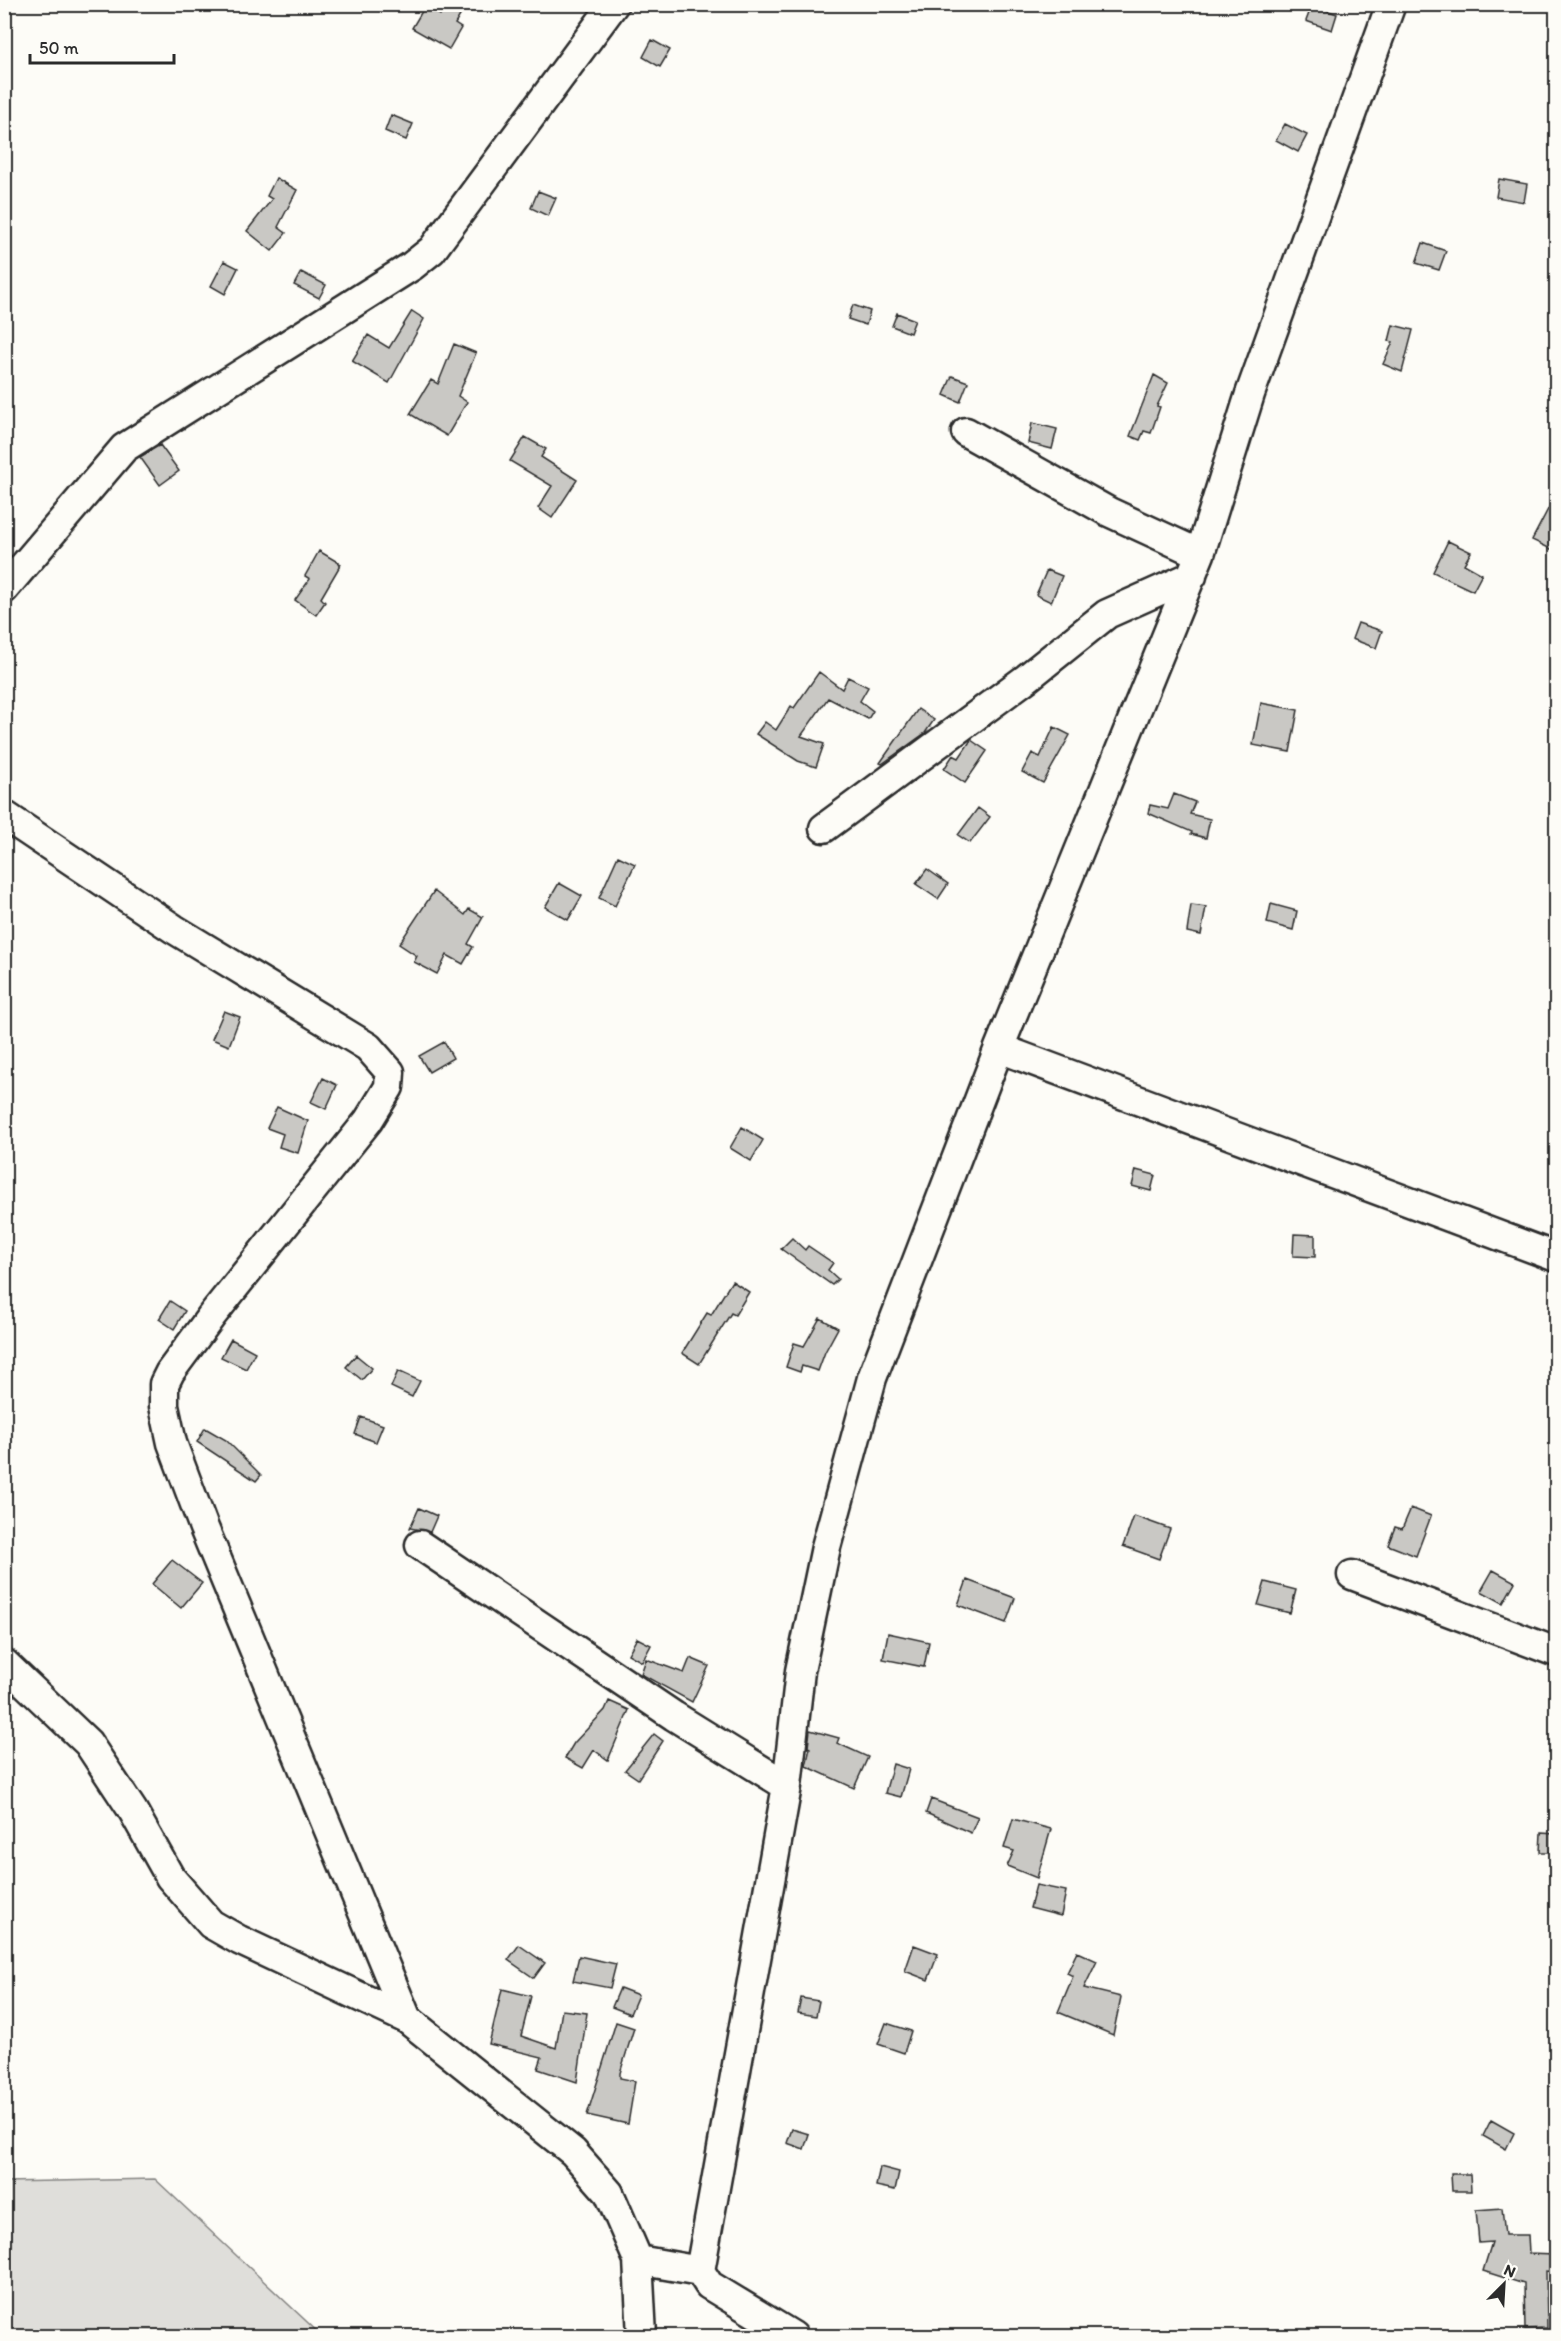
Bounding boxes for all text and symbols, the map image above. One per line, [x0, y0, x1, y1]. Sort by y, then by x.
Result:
scale bar [30, 27, 174, 65]
text: 50 m [39, 37, 79, 59]
north arrow [1474, 2254, 1534, 2314]
text: N [1501, 2260, 1519, 2282]

